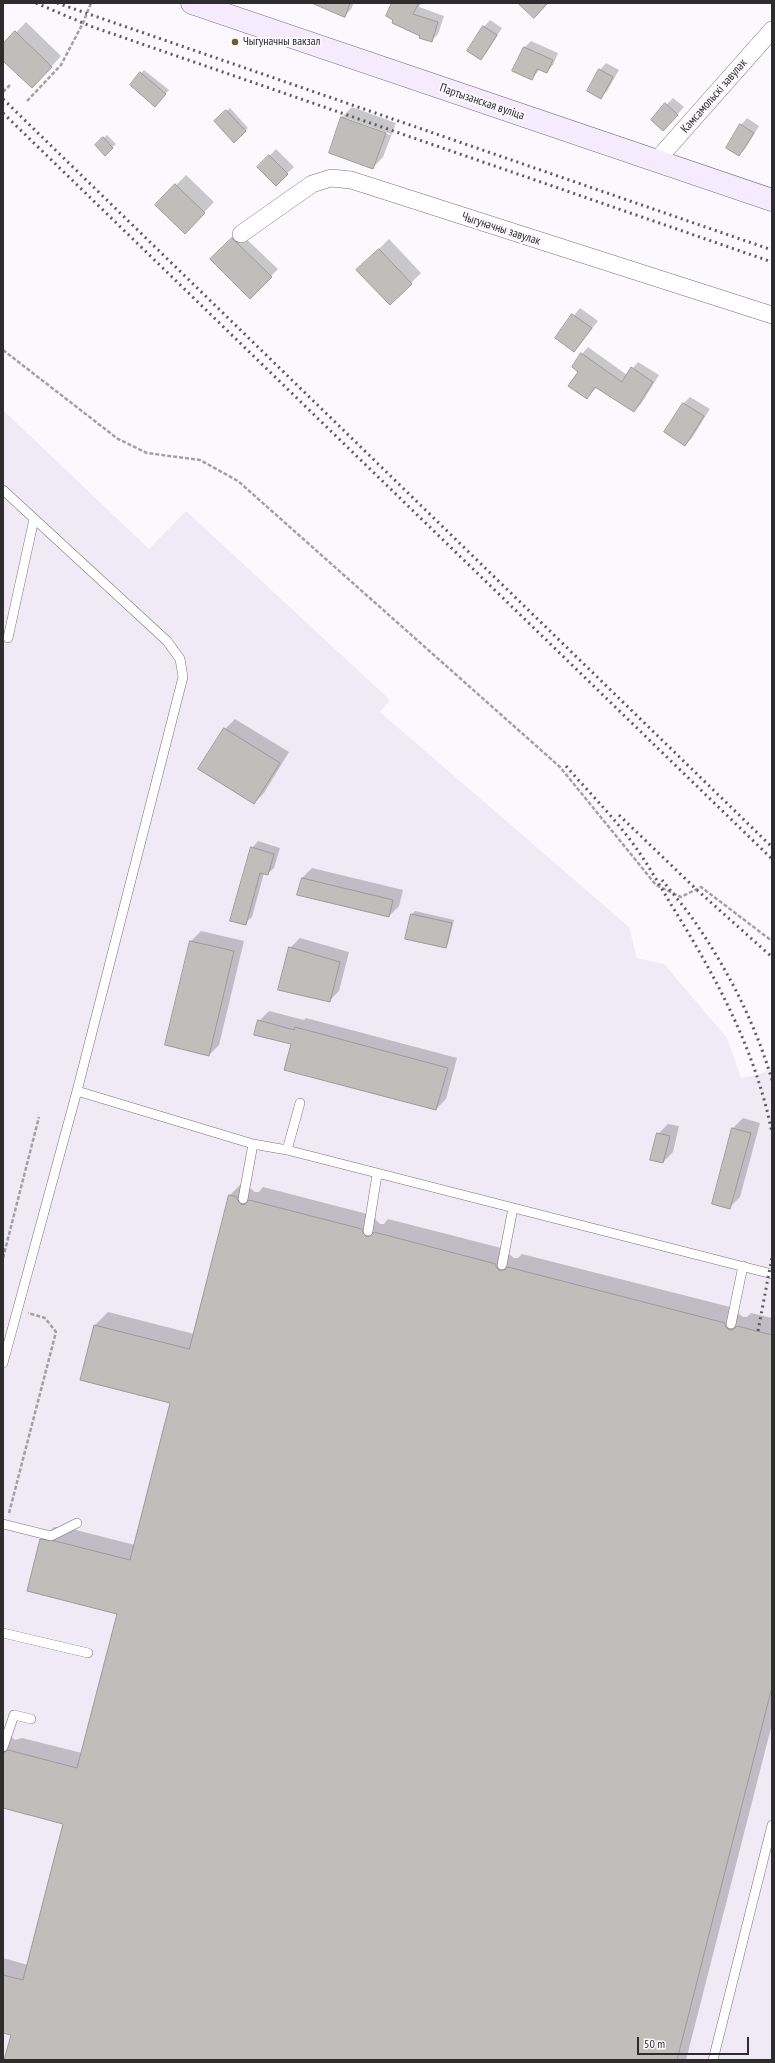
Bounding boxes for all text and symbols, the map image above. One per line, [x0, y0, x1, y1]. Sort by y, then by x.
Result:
place label: Чыгуначны вакзал [243, 35, 321, 49]
marker: Чыгуначны вакзал [230, 37, 240, 47]
street label: Камсамольскі завулак [678, 56, 750, 136]
street label: Партызанская вуліца [438, 81, 526, 123]
street label: Чыгуначны завулак [460, 210, 542, 248]
scale bar [639, 2029, 751, 2055]
text: 50 m [644, 2036, 665, 2051]

